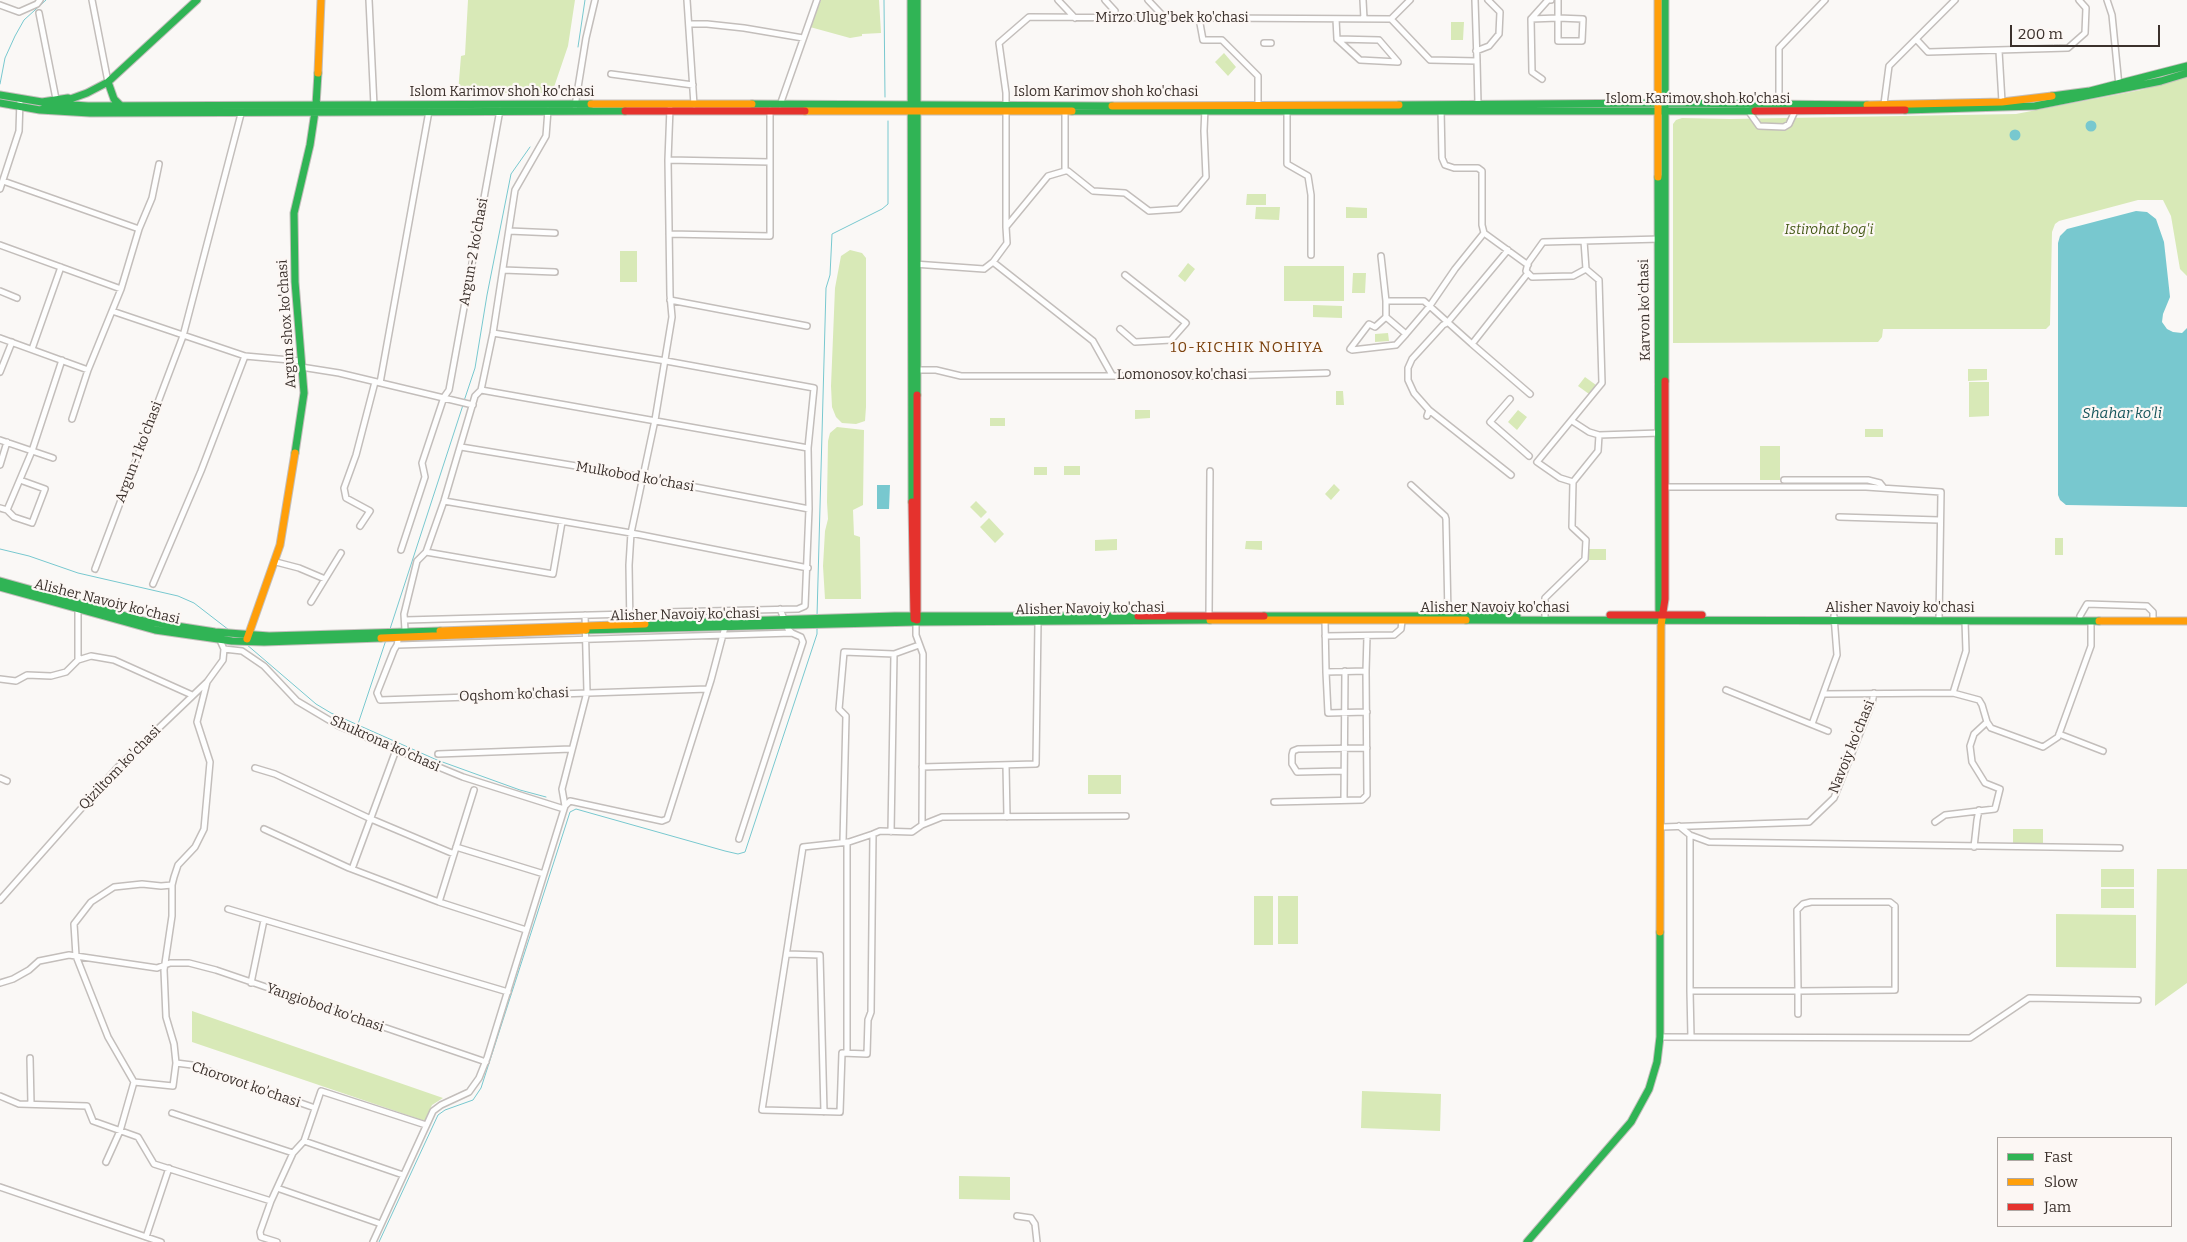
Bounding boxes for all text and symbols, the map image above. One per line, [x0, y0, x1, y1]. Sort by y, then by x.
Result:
street label: Mirzo Ulug'bek ko'chasi [1095, 10, 1249, 26]
scale bar [2012, 15, 2162, 47]
text: 200 m [2018, 25, 2063, 43]
street label: Islom Karimov shoh ko'chasi [410, 84, 594, 100]
street label: Islom Karimov shoh ko'chasi [1014, 84, 1198, 100]
street label: Islom Karimov shoh ko'chasi [1606, 91, 1790, 107]
street label: Argun-2 ko'chasi [456, 197, 492, 307]
park label: Istirohat bog'i [1785, 222, 1873, 238]
street label: Argun shox ko'chasi [274, 259, 300, 389]
street label: Karvon ko'chasi [1636, 259, 1654, 361]
district label: 10-KICHIK NOHIYA [1168, 339, 1326, 357]
street label: Lomonosov ko'chasi [1117, 367, 1247, 383]
street label: Argun-1 ko'chasi [112, 399, 166, 505]
water label: Shahar ko'li [2082, 405, 2162, 423]
street label: Mulkobod ko'chasi [575, 458, 695, 496]
street label: Alisher Navoiy ko'chasi [32, 576, 182, 628]
street label: Alisher Navoiy ko'chasi [1015, 599, 1165, 619]
street label: Alisher Navoiy ko'chasi [1420, 600, 1570, 616]
street label: Alisher Navoiy ko'chasi [1825, 600, 1975, 616]
street label: Alisher Navoiy ko'chasi [610, 605, 760, 625]
street label: Oqshom ko'chasi [459, 685, 569, 705]
street label: Navoiy ko'chasi [1826, 698, 1878, 796]
street label: Shukrona ko'chasi [327, 712, 443, 776]
street label: Qiziltom ko'chasi [76, 722, 164, 814]
street label: Yangiobod ko'chasi [264, 980, 386, 1036]
street label: Chorovot ko'chasi [189, 1059, 303, 1111]
legend [1997, 1137, 2172, 1227]
text: Fast [2044, 1148, 2073, 1166]
text: Slow [2044, 1173, 2078, 1191]
text: Jam [2044, 1198, 2071, 1216]

